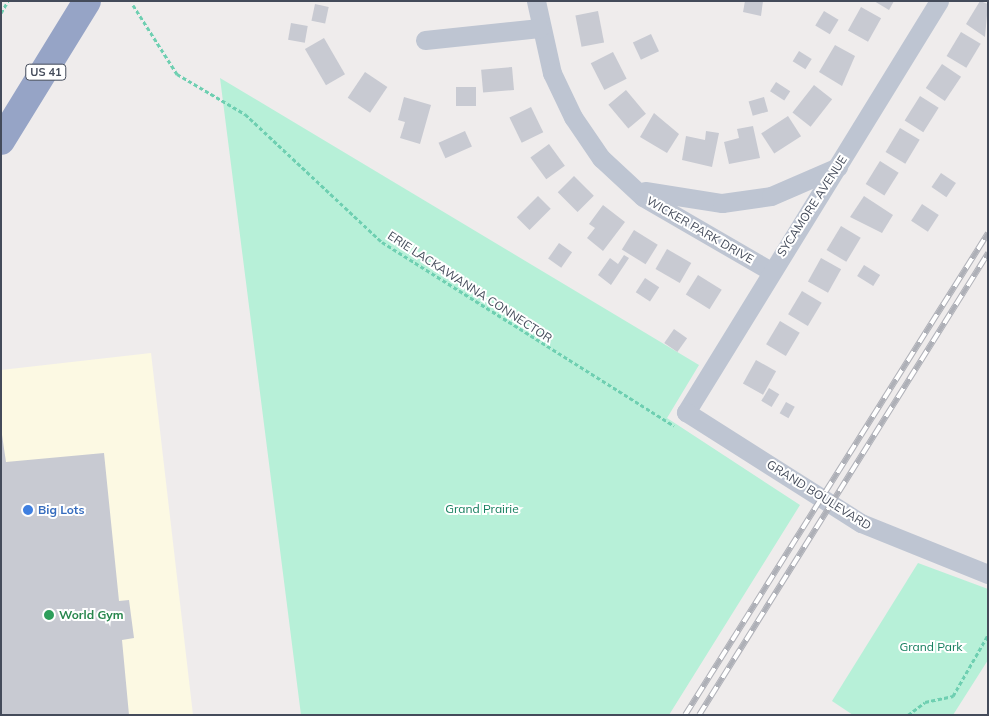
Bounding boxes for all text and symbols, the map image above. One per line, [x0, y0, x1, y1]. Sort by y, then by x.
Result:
road number: US 41 [25, 64, 67, 80]
street label: SYCAMORE AVENUE [774, 153, 850, 259]
street label: WICKER PARK DRIVE [644, 193, 756, 267]
street label: ERIE LACKAWANNA CONNECTOR [385, 228, 555, 346]
street label: GRAND BOULEVARD [764, 457, 874, 533]
park label: Grand Prairie [445, 502, 519, 516]
place label: Big Lots [38, 503, 84, 517]
marker: Big Lots [22, 504, 34, 516]
place label: World Gym [59, 608, 124, 622]
marker: World Gym [43, 609, 55, 621]
park label: Grand Park [900, 640, 962, 654]

